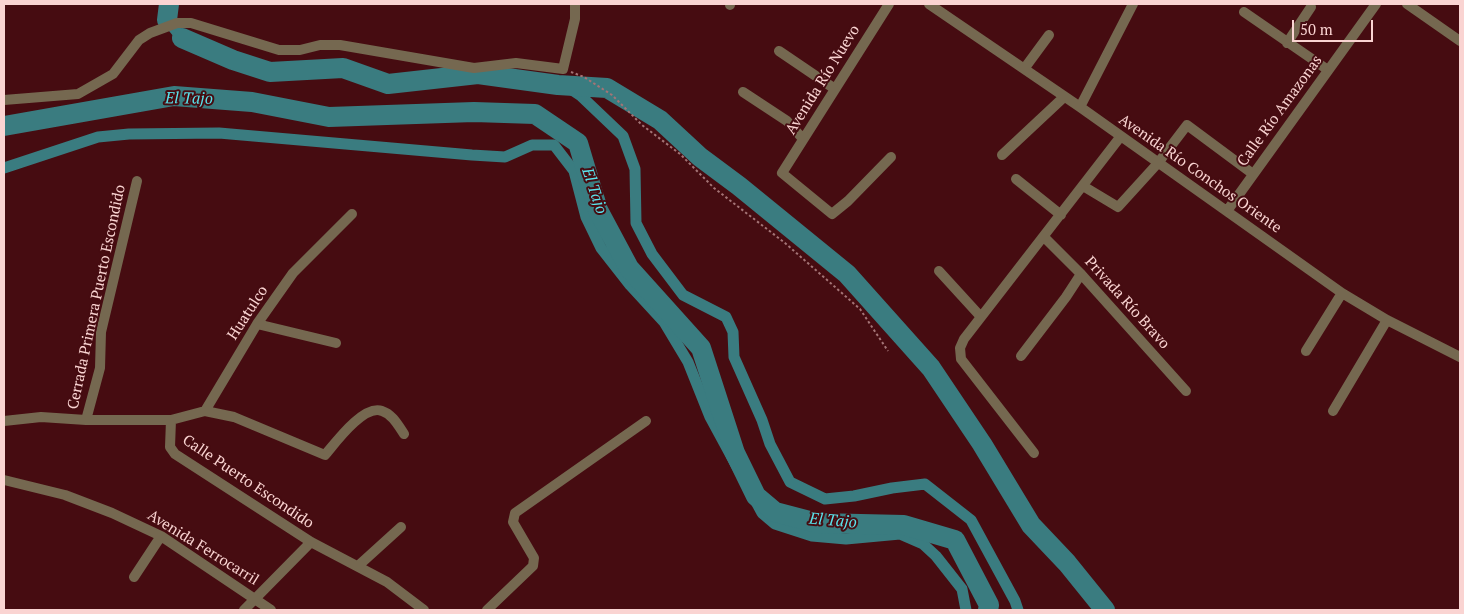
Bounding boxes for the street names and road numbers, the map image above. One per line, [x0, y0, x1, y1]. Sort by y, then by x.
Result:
street label: Avenida Río Nuevo [782, 22, 864, 138]
street label: Calle Río Amazonas [1234, 52, 1326, 170]
street label: Avenida Río Conchos Oriente [1115, 111, 1285, 237]
street label: Cerrada Primera Puerto Escondido [64, 183, 130, 411]
street label: Privada Río Bravo [1081, 253, 1173, 353]
street label: Huatulco [224, 283, 272, 343]
street label: Calle Puerto Escondido [179, 431, 317, 533]
street label: Avenida Ferrocarril [144, 507, 262, 589]

